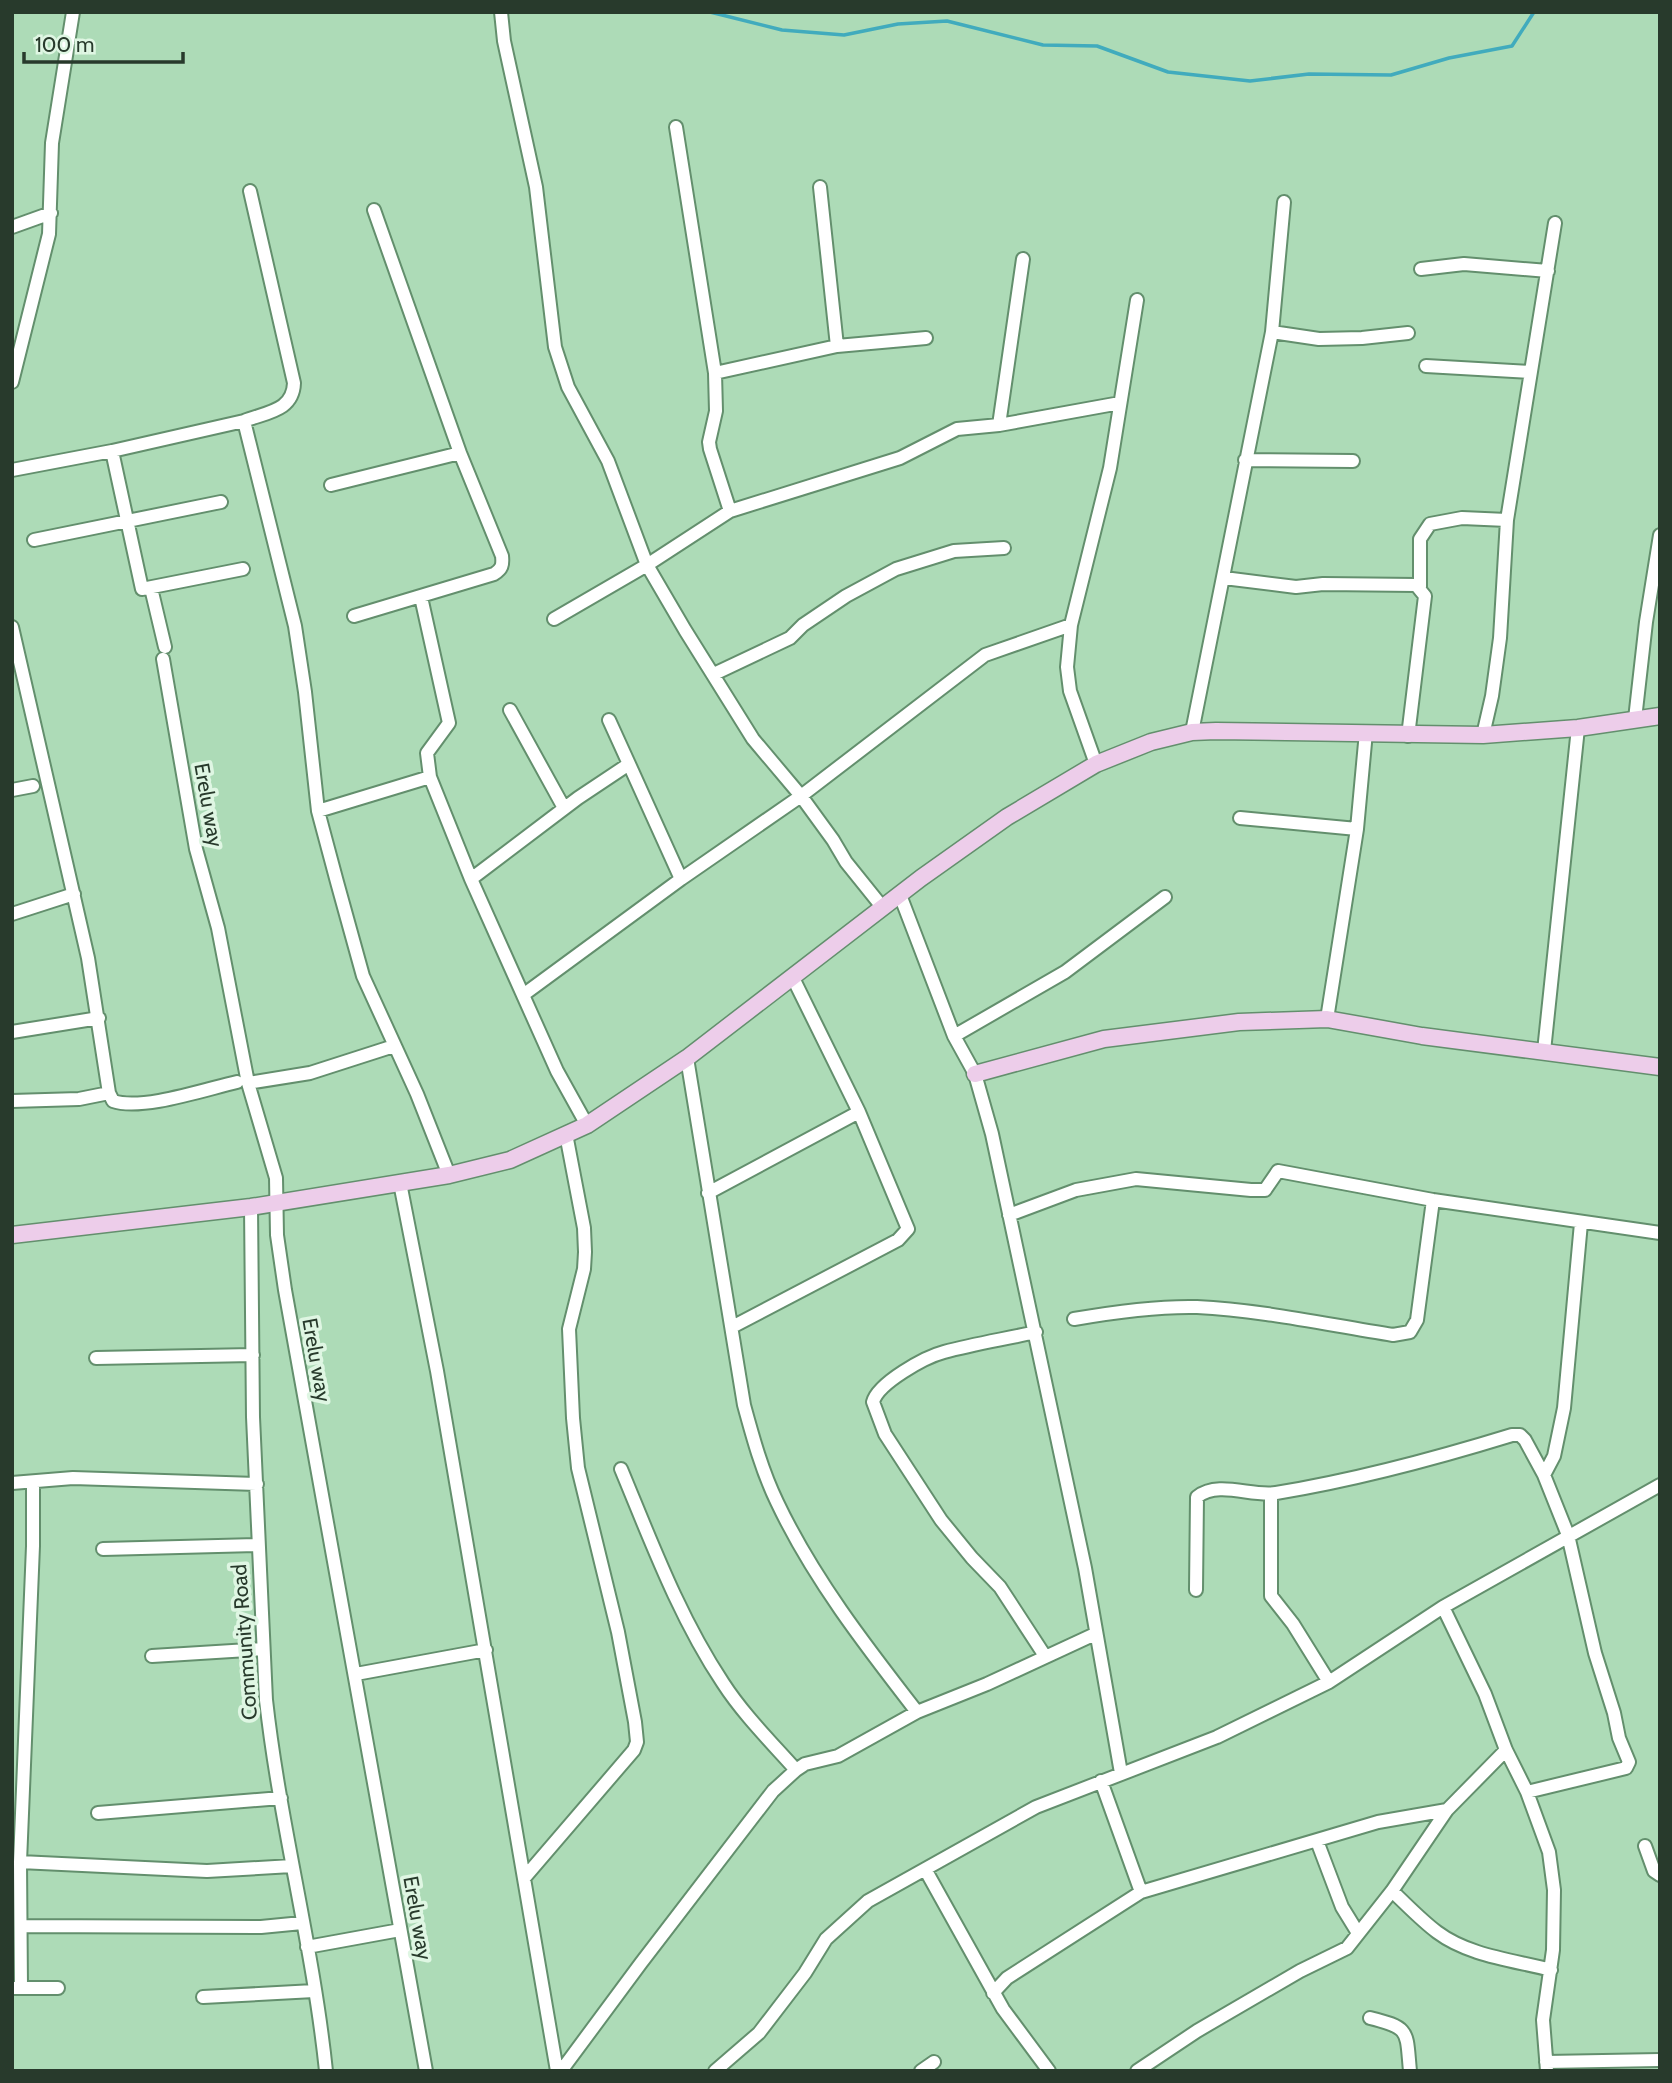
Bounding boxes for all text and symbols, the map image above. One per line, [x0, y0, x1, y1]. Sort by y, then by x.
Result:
scale bar [24, 21, 184, 65]
text: 100 m [35, 32, 94, 57]
street label: Erelu way [189, 761, 229, 849]
street label: Erelu way [297, 1316, 337, 1404]
street label: Community Road [226, 1563, 262, 1721]
street label: Erelu way [398, 1874, 438, 1962]

